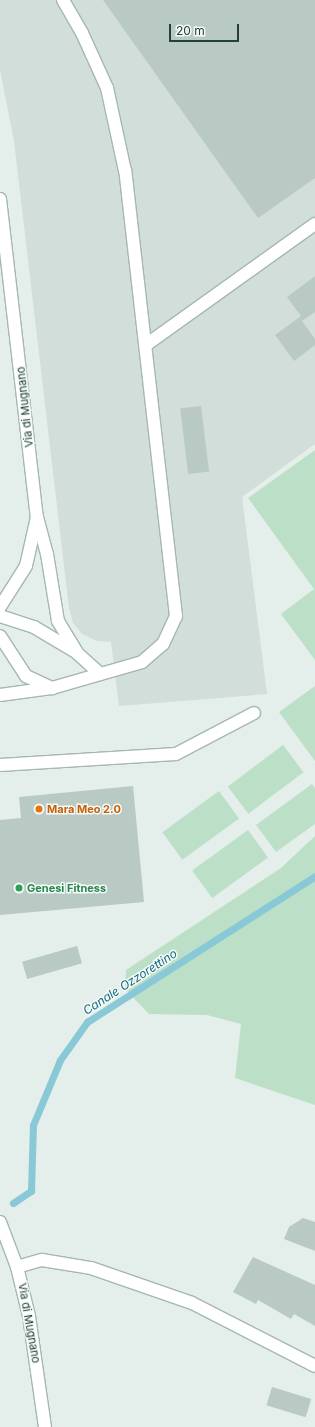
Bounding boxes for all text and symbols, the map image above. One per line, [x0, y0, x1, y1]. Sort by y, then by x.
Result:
scale bar [171, 16, 241, 42]
text: 20 m [176, 23, 205, 38]
street label: Via di Mugnano [14, 366, 36, 448]
place label: Mara Meo 2.0 [47, 802, 121, 816]
marker: Mara Meo 2.0 [34, 804, 44, 814]
place label: Genesi Fitness [27, 881, 106, 895]
marker: Genesi Fitness [14, 883, 24, 893]
water label: Canale Ozzorettino [80, 946, 180, 1018]
street label: Via di Mugnano [15, 1282, 43, 1364]

